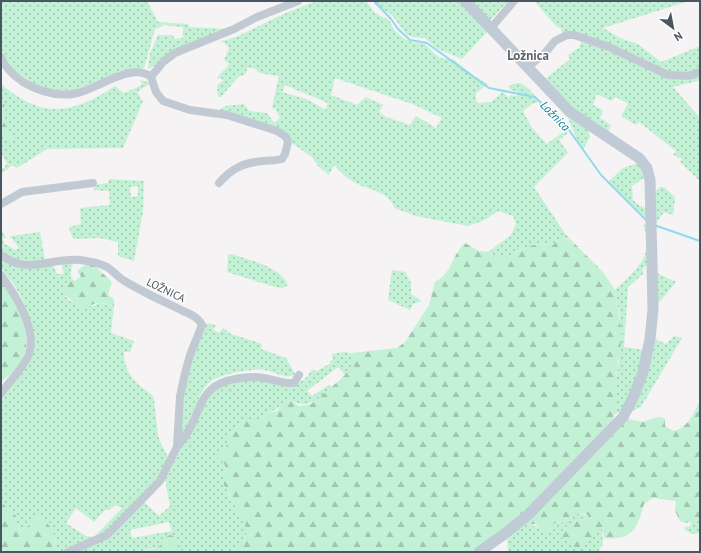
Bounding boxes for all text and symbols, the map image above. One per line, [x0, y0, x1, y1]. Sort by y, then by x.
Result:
north arrow [653, 8, 693, 48]
text: N [672, 29, 685, 44]
district label: Ložnica [507, 47, 549, 64]
water label: Ložnica [537, 97, 574, 134]
street label: LOŽNICA [144, 275, 188, 306]

